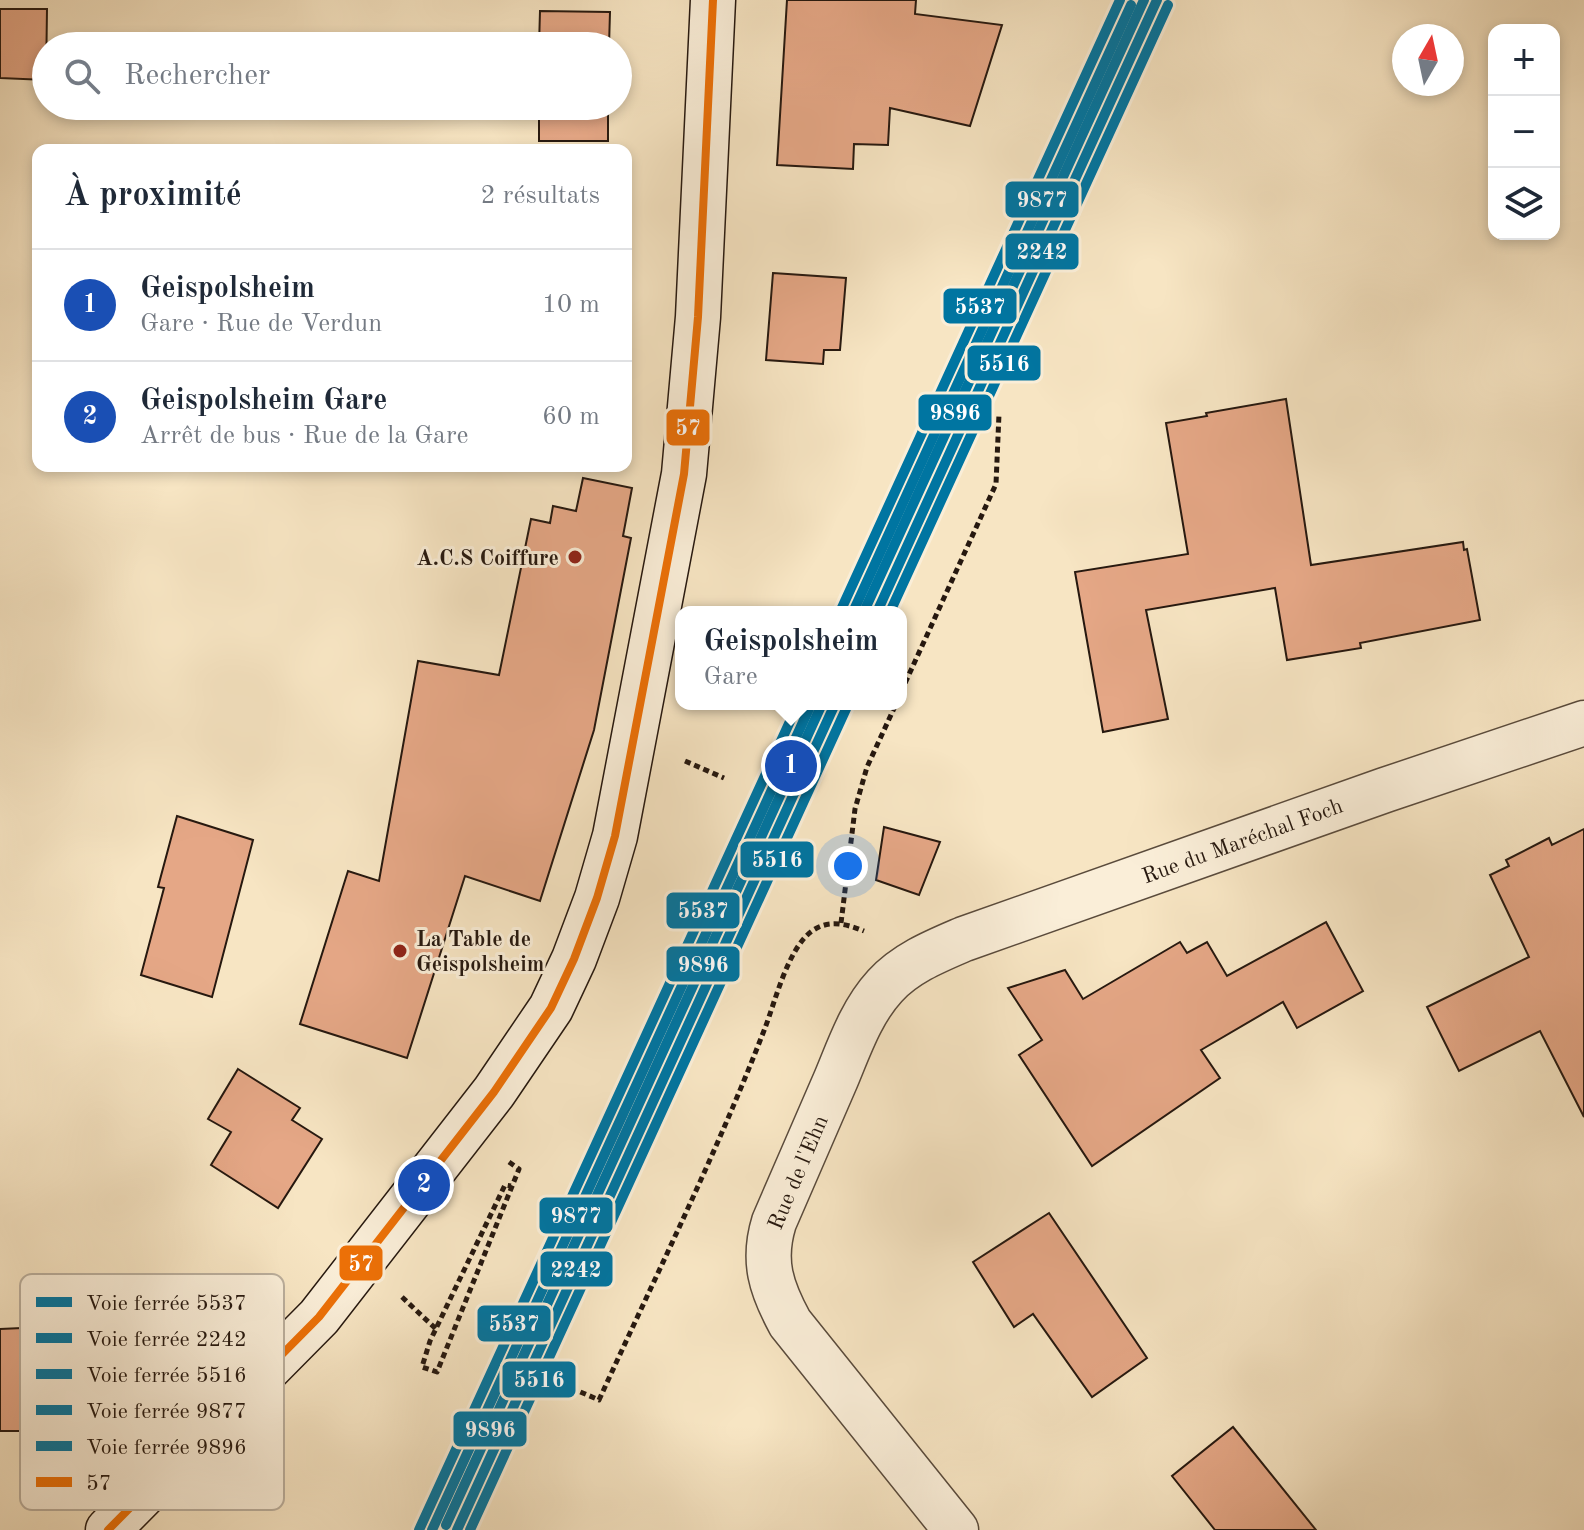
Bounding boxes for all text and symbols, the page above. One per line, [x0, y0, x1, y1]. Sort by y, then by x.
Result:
north arrow [1392, 24, 1464, 96]
map controls [1488, 24, 1560, 240]
button: + [1488, 24, 1560, 96]
search box [32, 32, 632, 120]
icon: search [60, 54, 104, 98]
text: Rechercher [124, 61, 270, 91]
button: − [1488, 96, 1560, 168]
button: layers [1488, 168, 1560, 240]
text: À proximité [64, 179, 242, 213]
line badge: 9877 [1004, 180, 1080, 219]
text: 2 résultats [481, 183, 600, 209]
text: 9877 [1016, 190, 1068, 212]
line badge: 2242 [1004, 232, 1080, 271]
text: 2242 [1016, 242, 1068, 264]
text: Geispolsheim [140, 274, 315, 304]
line badge: 5537 [942, 287, 1018, 325]
text: 1 [82, 292, 98, 318]
text: 10 m [542, 292, 600, 318]
text: 5537 [954, 297, 1006, 319]
text: Gare · Rue de Verdun [140, 311, 382, 337]
line badge: 5516 [966, 344, 1042, 382]
text: 5516 [978, 354, 1030, 376]
text: Geispolsheim Gare [140, 386, 387, 416]
line badge: 9896 [917, 393, 993, 432]
text: 9896 [929, 403, 981, 425]
text: 2 [82, 404, 98, 430]
text: 60 m [542, 404, 600, 430]
line badge: 57 [665, 408, 711, 447]
text: 57 [675, 418, 701, 440]
text: Arrêt de bus · Rue de la Gare [140, 423, 469, 449]
place label: A.C.S Coiffure [416, 548, 559, 570]
marker: A.C.S Coiffure [566, 548, 584, 566]
popup [675, 606, 907, 710]
text: Geispolsheim [704, 627, 878, 657]
text: Gare [704, 664, 758, 690]
pin: 1 [765, 736, 817, 796]
street label: Rue du Maréchal Foch [1139, 795, 1346, 888]
line badge: 5516 [739, 840, 815, 879]
your location [828, 846, 868, 886]
text: 5516 [751, 850, 803, 872]
line badge: 5537 [665, 891, 741, 930]
text: 5537 [677, 901, 729, 923]
place label: La Table de Geispolsheim [416, 929, 544, 976]
marker: La Table de Geispolsheim [391, 942, 409, 960]
line badge: 9896 [665, 945, 741, 983]
text: 9896 [677, 955, 729, 977]
street label: Rue de l'Ehn [765, 1112, 833, 1233]
pin: 2 [398, 1155, 450, 1215]
line badge: 9877 [538, 1196, 614, 1235]
text: 9877 [550, 1206, 602, 1228]
line badge: 57 [338, 1244, 384, 1282]
line badge: 2242 [539, 1250, 614, 1288]
text: 57 [348, 1254, 374, 1276]
text: 2242 [550, 1260, 602, 1282]
legend [20, 1274, 284, 1510]
text: Voie ferrée 5537 [86, 1293, 247, 1315]
line badge: 5537 [476, 1304, 552, 1343]
text: 5537 [488, 1314, 540, 1336]
text: Voie ferrée 2242 [86, 1329, 247, 1351]
line badge: 5516 [501, 1360, 577, 1399]
text: Voie ferrée 5516 [86, 1365, 247, 1387]
text: 5516 [513, 1370, 565, 1392]
text: Voie ferrée 9877 [86, 1401, 247, 1423]
line badge: 9896 [452, 1410, 528, 1448]
text: 9896 [464, 1420, 516, 1442]
text: Voie ferrée 9896 [86, 1437, 247, 1459]
text: 57 [86, 1473, 112, 1495]

